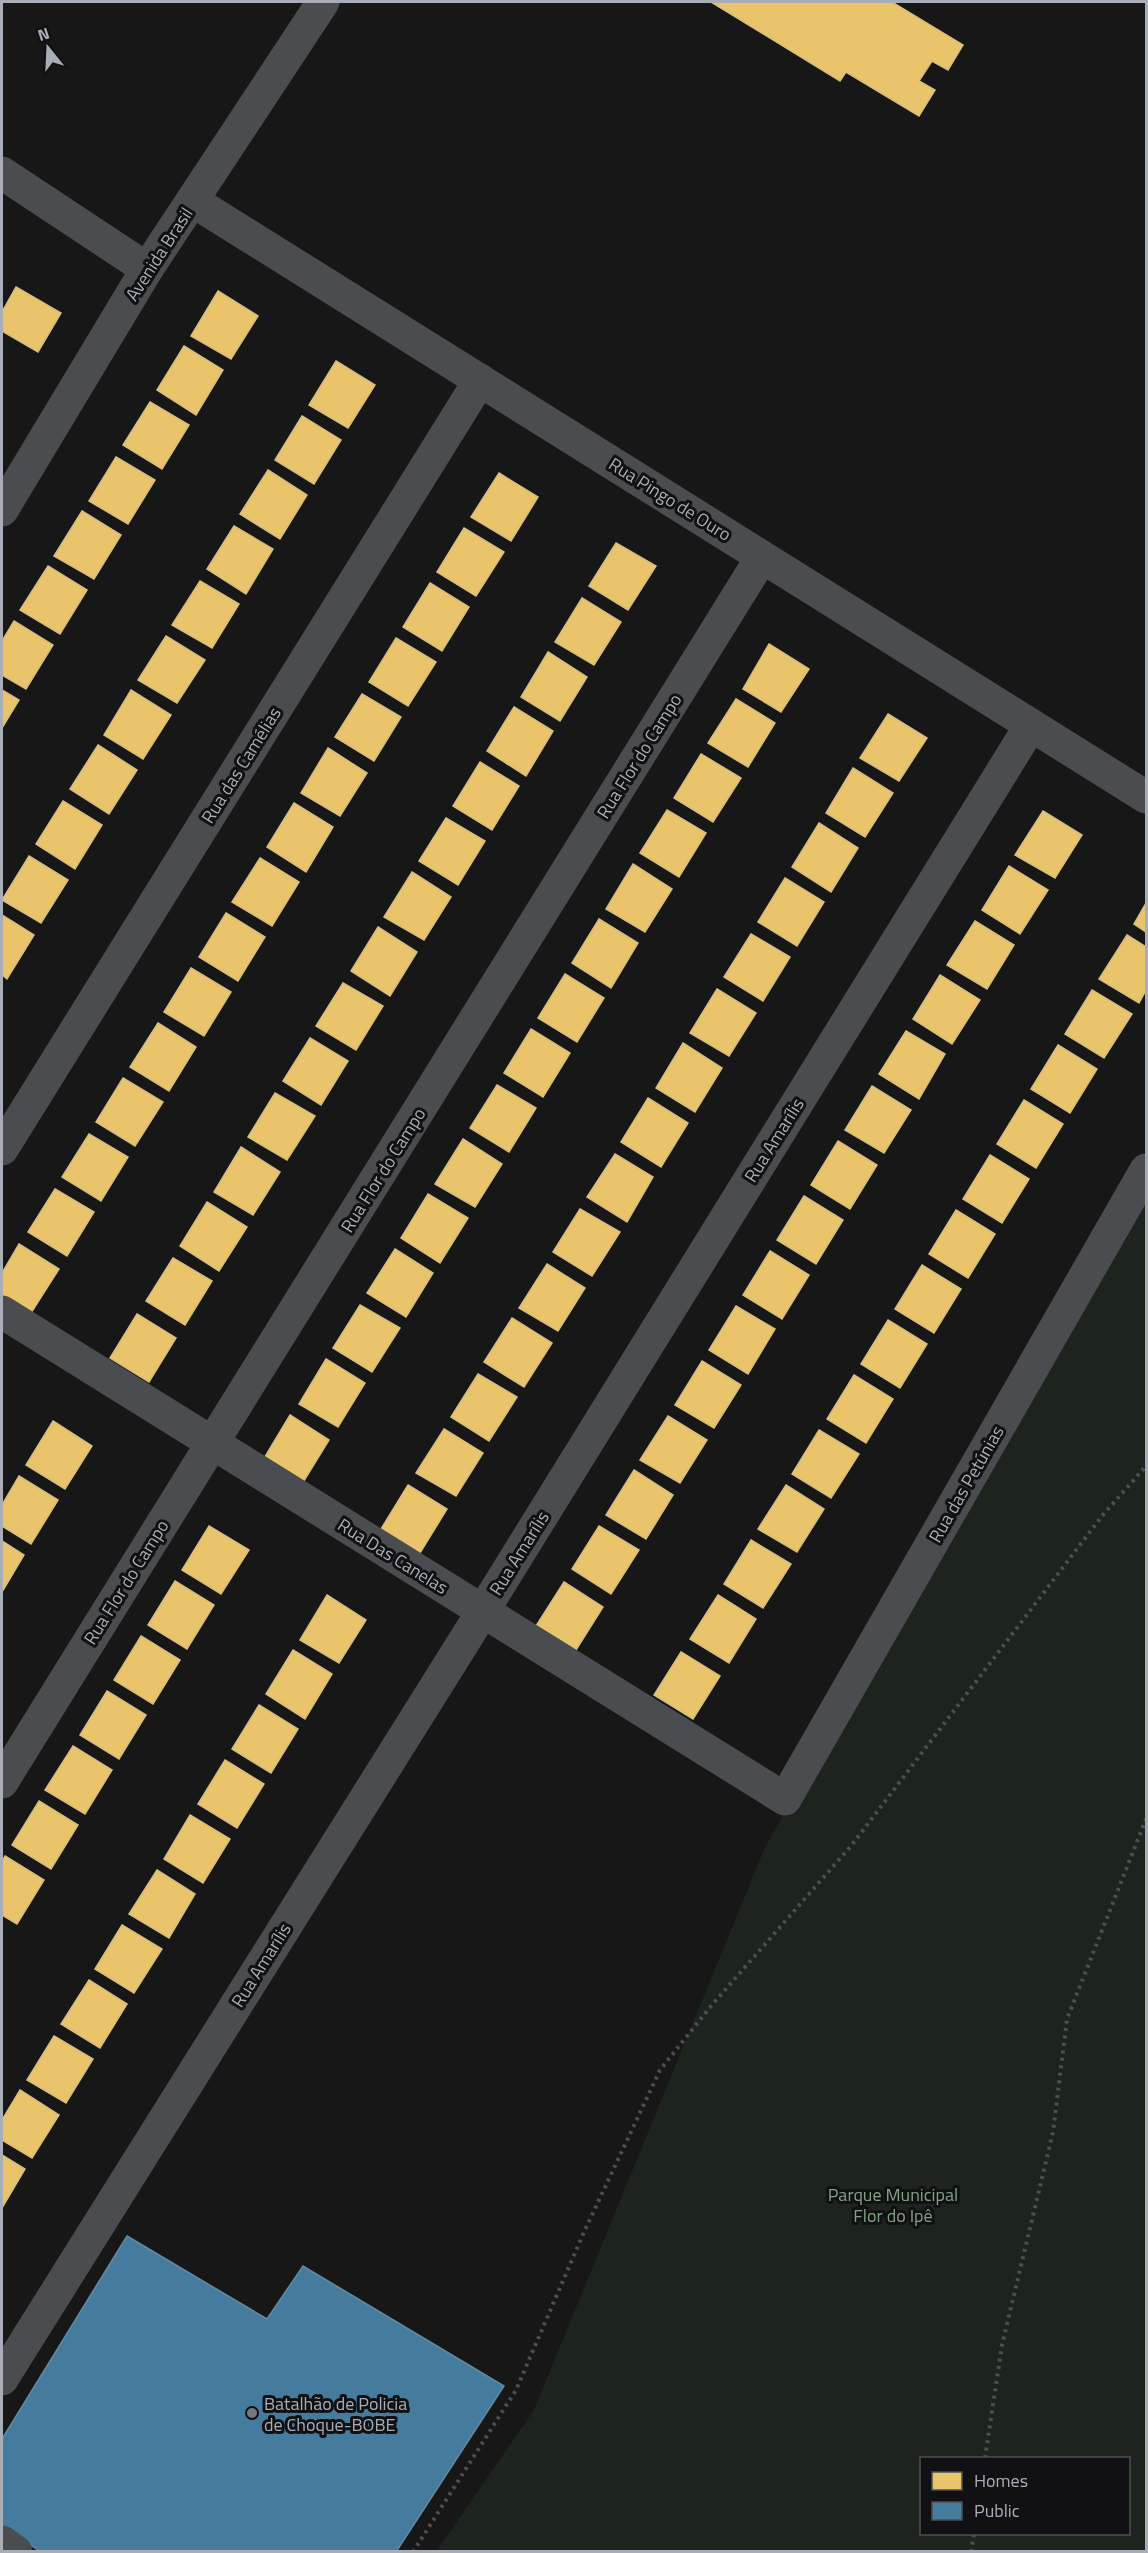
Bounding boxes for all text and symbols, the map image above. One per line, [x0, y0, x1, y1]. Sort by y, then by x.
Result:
north arrow [18, 18, 78, 78]
text: N [34, 21, 52, 47]
street label: Avenida Brasil [119, 202, 199, 306]
street label: Rua Pingo de Ouro [603, 450, 737, 548]
street label: Rua Flor do Campo [590, 688, 688, 824]
street label: Rua das Camélias [194, 701, 288, 829]
street label: Rua Amarílis [737, 1093, 811, 1187]
street label: Rua Flor do Campo [334, 1102, 432, 1238]
street label: Rua das Petúnias [922, 1421, 1010, 1547]
street label: Rua Amarílis [482, 1506, 556, 1600]
street label: Rua Das Canelas [333, 1511, 453, 1601]
street label: Rua Flor do Campo [77, 1514, 175, 1650]
street label: Rua Amarílis [224, 1918, 298, 2012]
park label: Parque Municipal Flor do Ipê [828, 2181, 958, 2229]
place label: Batalhão de Policia de Choque-BOBE [264, 2390, 407, 2438]
marker: Batalhão de Policia de Choque-BOBE [245, 2406, 259, 2420]
legend [920, 2457, 1130, 2535]
text: Homes [974, 2467, 1028, 2494]
text: Public [974, 2497, 1020, 2524]

